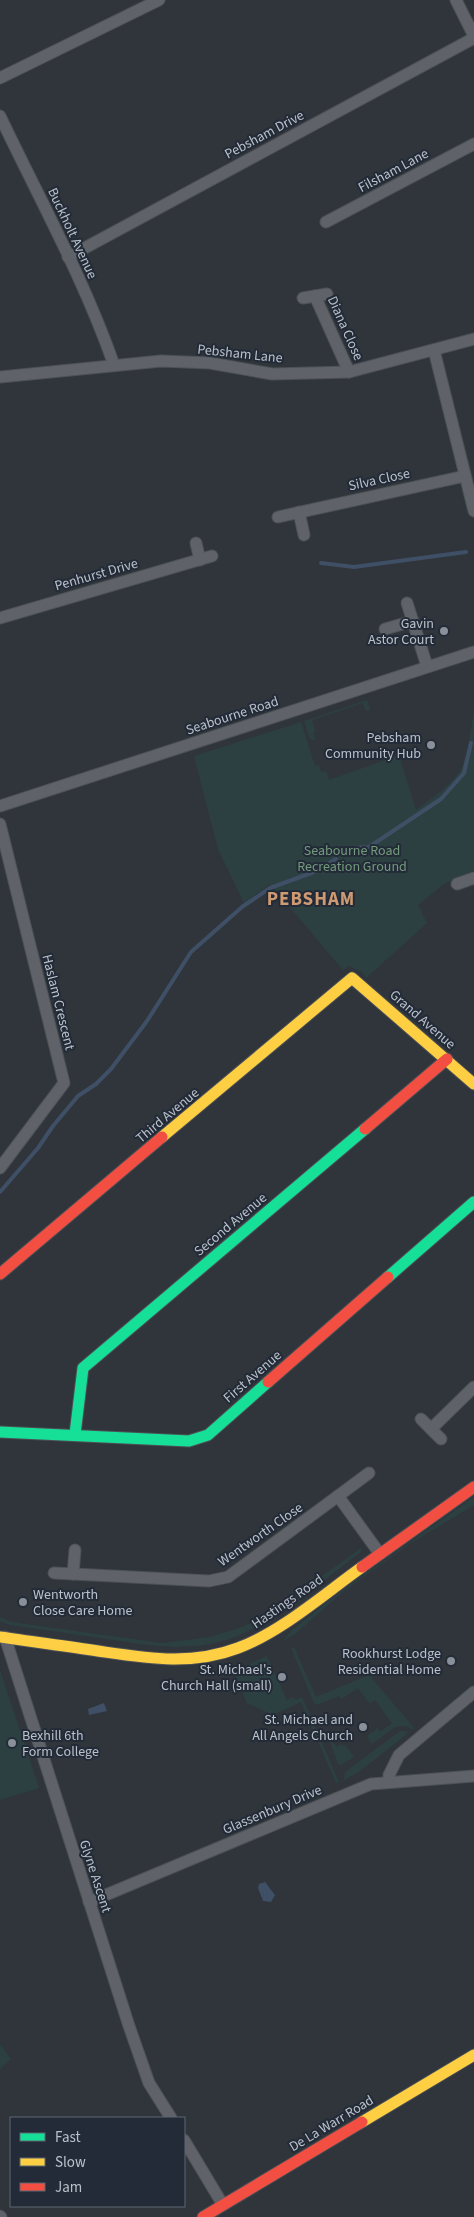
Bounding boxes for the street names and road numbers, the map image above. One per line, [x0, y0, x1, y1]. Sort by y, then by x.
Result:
street label: Pebsham Drive [221, 105, 308, 164]
street label: Filsham Lane [355, 144, 432, 198]
street label: Buckholt Avenue [42, 185, 102, 282]
street label: Diana Close [322, 293, 368, 364]
street label: Pebsham Lane [196, 340, 284, 368]
street label: Silva Close [347, 464, 412, 496]
street label: Penhurst Drive [52, 554, 140, 596]
street label: Seabourne Road [183, 692, 281, 740]
street label: Haslam Crescent [36, 952, 80, 1052]
street label: Grand Avenue [385, 985, 460, 1054]
street label: Third Avenue [132, 1083, 204, 1148]
street label: Second Avenue [190, 1188, 271, 1261]
street label: First Avenue [219, 1346, 286, 1408]
street label: Wentworth Close [214, 1498, 307, 1572]
street label: Hastings Road [248, 1570, 327, 1634]
street label: Glassenbury Drive [220, 1780, 325, 1840]
street label: Glyne Ascent [74, 1837, 116, 1915]
street label: De La Warr Road [285, 2091, 378, 2157]

